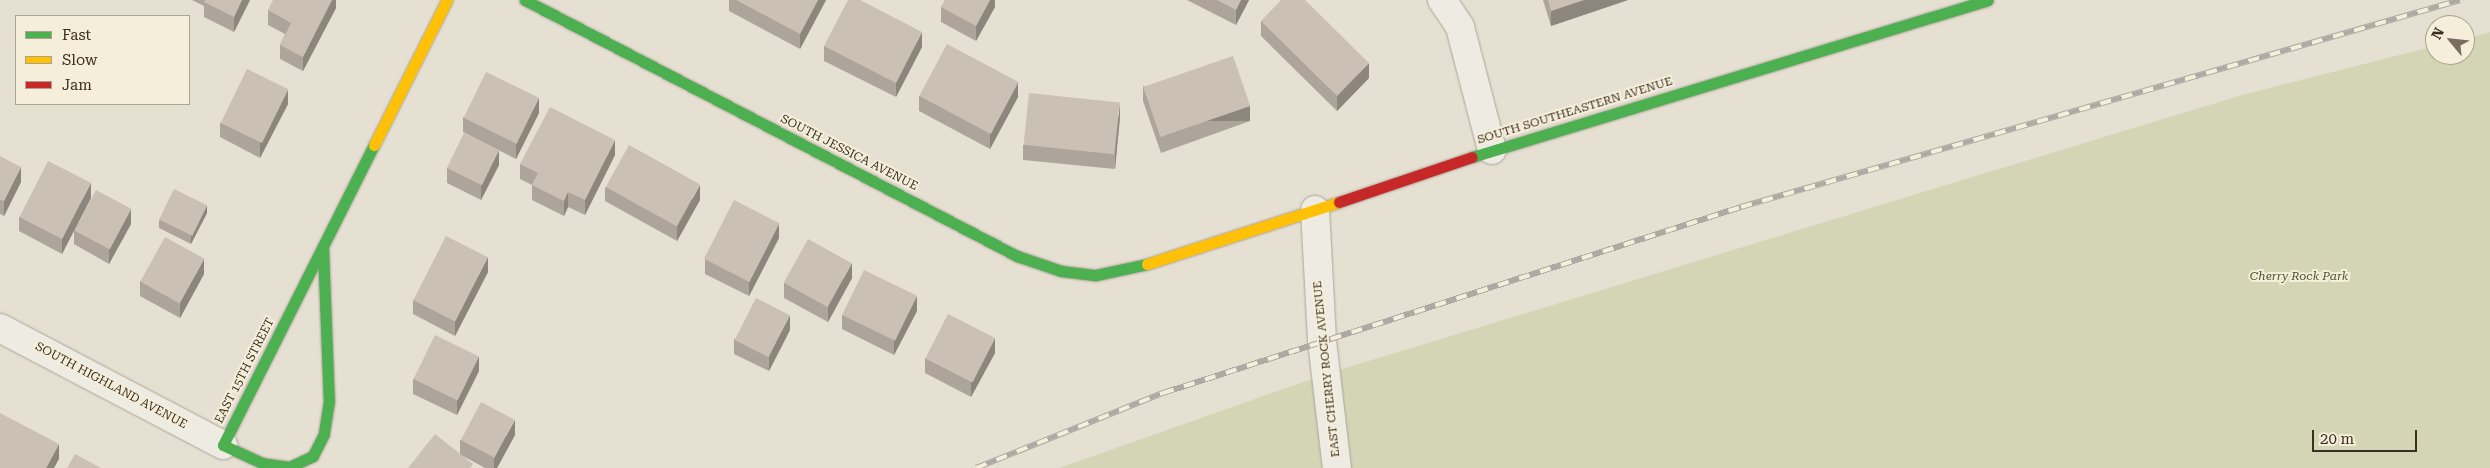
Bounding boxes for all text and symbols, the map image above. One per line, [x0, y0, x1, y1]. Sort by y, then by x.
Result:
legend [15, 15, 190, 105]
north arrow [2425, 15, 2475, 65]
text: N [2428, 25, 2447, 42]
text: Fast [62, 26, 91, 44]
text: Slow [62, 51, 97, 69]
street label: SOUTH SOUTHEASTERN AVENUE [1476, 74, 1674, 148]
text: Jam [62, 76, 92, 94]
street label: SOUTH JESSICA AVENUE [778, 112, 920, 194]
park label: Cherry Rock Park [2250, 270, 2348, 284]
street label: EAST CHERRY ROCK AVENUE [1311, 280, 1343, 458]
street label: EAST 15TH STREET [212, 316, 278, 426]
street label: SOUTH HIGHLAND AVENUE [33, 340, 189, 432]
scale bar [2315, 420, 2420, 452]
text: 20 m [2320, 430, 2354, 448]

